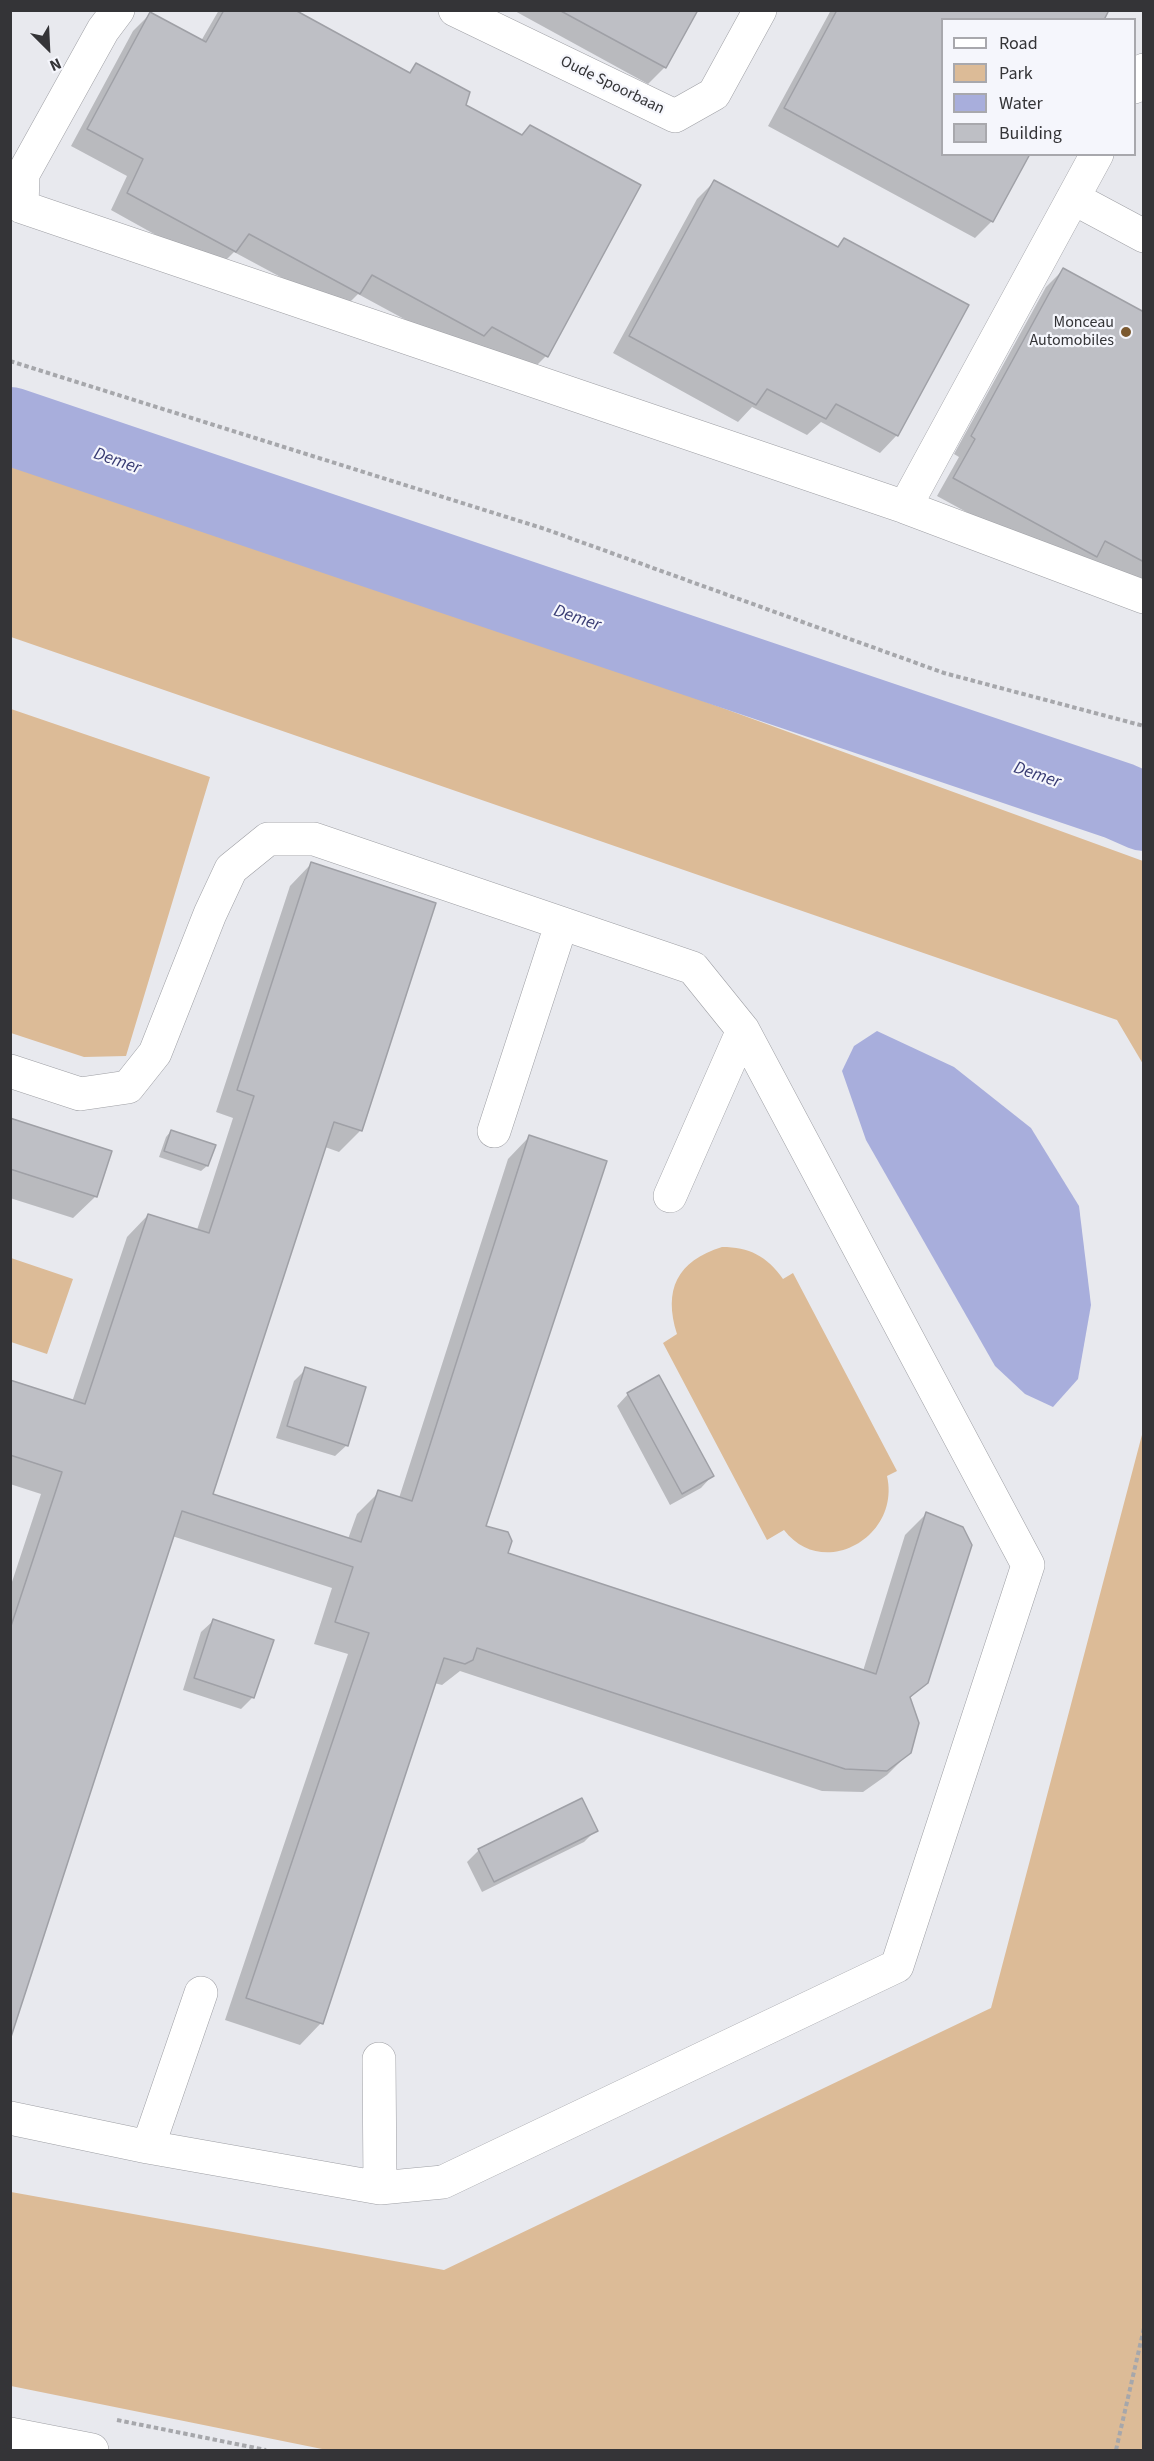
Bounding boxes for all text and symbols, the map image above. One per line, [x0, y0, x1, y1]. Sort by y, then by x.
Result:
north arrow [18, 18, 78, 78]
legend [941, 18, 1136, 156]
text: Road [999, 31, 1038, 56]
text: N [46, 52, 65, 77]
street label: Oude Spoorbaan [557, 53, 667, 119]
text: Park [999, 61, 1033, 86]
text: Water [999, 91, 1043, 116]
text: Building [999, 121, 1062, 146]
place label: Monceau Automobiles [1029, 313, 1114, 351]
marker: Monceau Automobiles [1119, 325, 1133, 339]
water label: Demer [91, 444, 143, 480]
water label: Demer [551, 601, 603, 637]
water label: Demer [1011, 758, 1063, 794]

